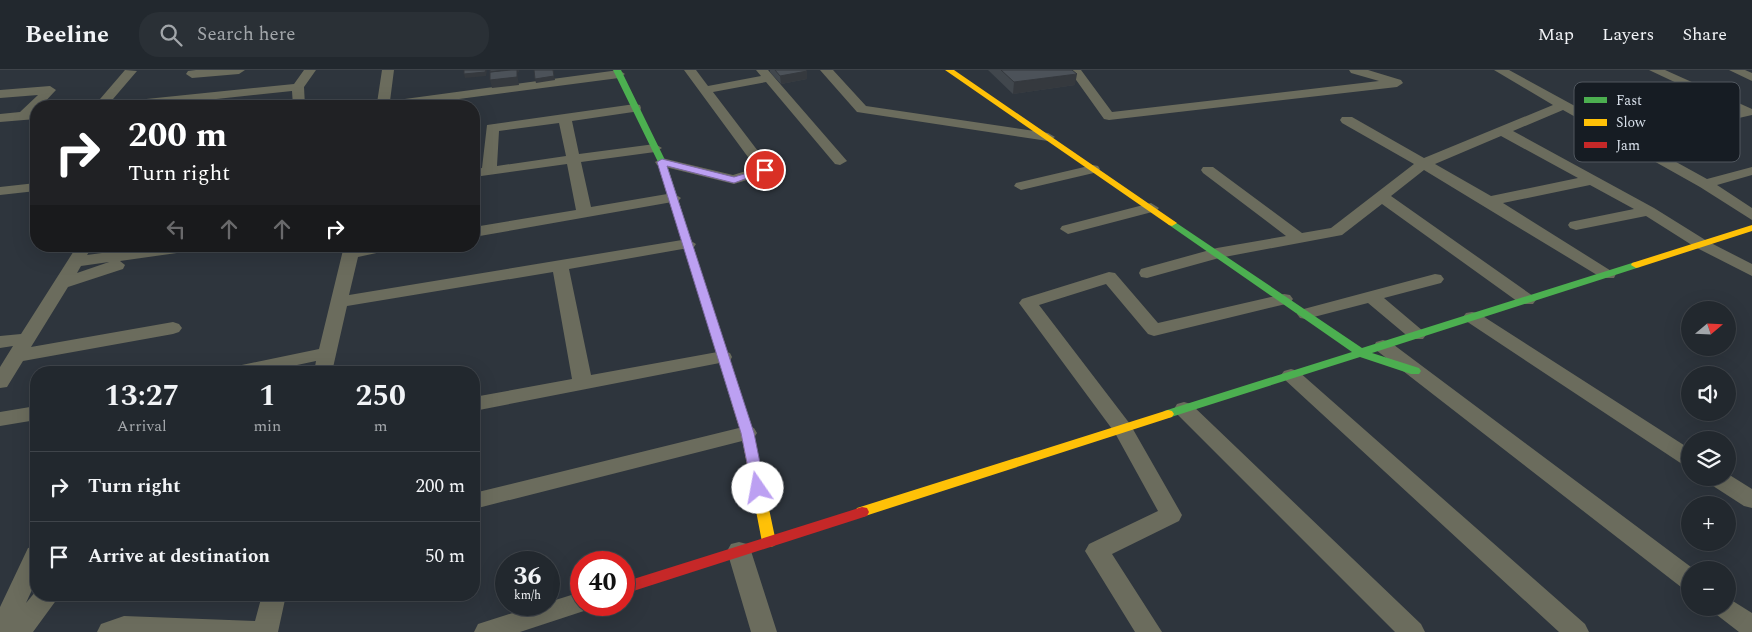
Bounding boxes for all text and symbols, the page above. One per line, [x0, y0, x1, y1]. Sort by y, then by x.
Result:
search box [139, 12, 489, 57]
text: Beeline [25, 17, 109, 53]
text: Search here [197, 20, 295, 49]
icon: search [157, 21, 185, 49]
text: Map [1538, 21, 1574, 48]
text: Layers [1602, 21, 1654, 48]
text: Share [1682, 21, 1727, 48]
legend [1574, 82, 1740, 162]
text: Fast [1616, 90, 1642, 111]
text: 200 m [128, 109, 227, 162]
text: Slow [1616, 112, 1646, 133]
icon: right [45, 120, 110, 185]
text: Jam [1616, 135, 1640, 156]
pin [744, 149, 786, 191]
icon: arrive [751, 156, 779, 184]
text: Turn right [128, 157, 230, 190]
icon: left [162, 215, 190, 243]
icon: ahead [215, 215, 243, 243]
icon: ahead [268, 215, 296, 243]
icon: right [321, 215, 349, 243]
north arrow [1681, 301, 1736, 356]
map controls [1681, 301, 1736, 616]
button: sound [1681, 366, 1736, 421]
text: 13:27 [104, 373, 179, 419]
text: 1 [259, 373, 276, 419]
text: 250 [355, 373, 406, 419]
text: Arrival [117, 414, 167, 438]
text: min [253, 414, 281, 438]
text: m [374, 414, 388, 438]
button: layers [1681, 431, 1736, 486]
position arrow [731, 461, 783, 513]
text: Turn right [88, 472, 181, 501]
text: 200 m [415, 472, 465, 501]
icon: right [45, 473, 73, 501]
button: + [1681, 496, 1736, 551]
text: Arrive at destination [88, 542, 270, 571]
text: 50 m [425, 542, 465, 571]
icon: arrive [45, 543, 73, 571]
speed limit sign: 40 [570, 551, 635, 616]
text: 36 [513, 558, 542, 596]
button: − [1681, 561, 1736, 616]
text: km/h [514, 586, 541, 605]

